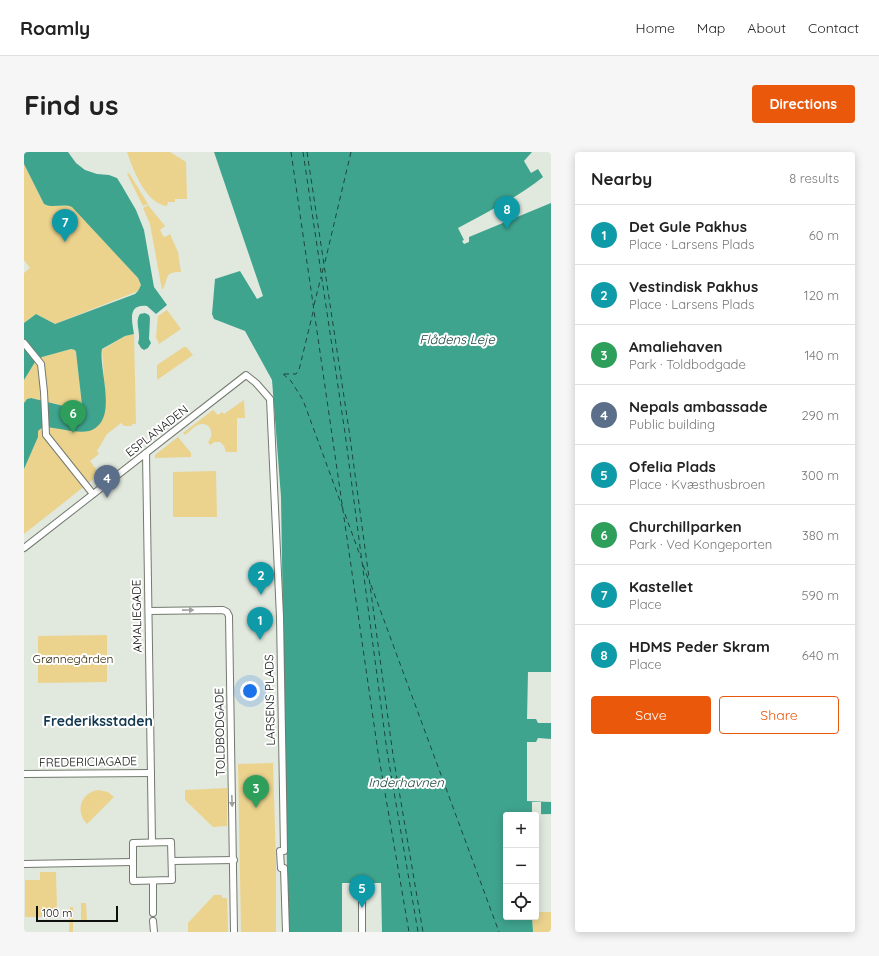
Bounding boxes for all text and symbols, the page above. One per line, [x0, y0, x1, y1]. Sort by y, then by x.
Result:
text: Roamly [20, 16, 90, 40]
text: Home [636, 19, 675, 37]
text: Map [697, 19, 725, 37]
text: About [747, 19, 786, 37]
text: Contact [808, 19, 859, 37]
button: Directions [752, 85, 855, 123]
text: Find us [24, 87, 118, 122]
text: Nearby [591, 168, 652, 189]
text: 8 results [789, 170, 839, 186]
pin: 8 [494, 196, 520, 229]
pin: 7 [52, 209, 78, 242]
text: Det Gule Pakhus [629, 217, 747, 236]
text: 1 [601, 227, 607, 243]
text: 60 m [809, 227, 839, 243]
text: Place · Larsens Plads [629, 236, 754, 252]
text: Vestindisk Pakhus [629, 277, 758, 296]
text: 2 [600, 287, 608, 303]
text: 120 m [804, 287, 839, 303]
text: Place · Larsens Plads [629, 296, 754, 312]
water label: Flådens Leje [419, 331, 496, 347]
text: Amaliehaven [629, 337, 722, 356]
text: 3 [601, 347, 607, 363]
text: 140 m [804, 347, 839, 363]
text: Park · Toldbodgade [629, 356, 746, 372]
text: Nepals ambassade [629, 397, 768, 416]
pin: 6 [60, 400, 86, 433]
street label: ESPLANADEN [122, 401, 191, 460]
text: 4 [600, 407, 608, 423]
text: 290 m [801, 407, 839, 423]
text: Public building [629, 416, 715, 432]
text: Ofelia Plads [629, 457, 716, 476]
pin: 4 [94, 465, 120, 498]
text: 5 [600, 467, 608, 483]
text: 300 m [801, 467, 839, 483]
text: Place · Kvæsthusbroen [629, 476, 765, 492]
text: Churchillparken [629, 517, 742, 536]
text: 6 [600, 527, 608, 543]
text: 380 m [802, 527, 839, 543]
text: Park · Ved Kongeporten [629, 536, 772, 552]
pin: 2 [248, 562, 274, 595]
text: Kastellet [629, 577, 693, 596]
street label: AMALIEGADE [128, 579, 145, 653]
text: 7 [600, 587, 608, 603]
text: 590 m [802, 587, 839, 603]
text: Place [629, 596, 662, 612]
one-way arrow [182, 607, 195, 613]
pin: 1 [247, 607, 273, 640]
text: HDMS Peder Skram [629, 637, 770, 656]
text: 8 [600, 647, 608, 663]
text: 640 m [802, 647, 839, 663]
park label: Grønnegården [33, 651, 113, 666]
street label: LARSENS PLADS [261, 654, 278, 746]
text: Place [629, 656, 662, 672]
your location [240, 681, 260, 701]
street label: TOLDBODGADE [211, 688, 228, 776]
button: Save [591, 696, 711, 734]
button: Share [719, 696, 839, 734]
district label: Frederiksstaden [43, 712, 153, 730]
street label: FREDERICIAGADE [39, 753, 137, 770]
water label: Inderhavnen [368, 774, 444, 790]
pin: 3 [243, 775, 269, 808]
one-way arrow [229, 795, 235, 808]
map controls [503, 812, 539, 920]
button: + [503, 812, 539, 848]
button: − [503, 848, 539, 884]
pin: 5 [349, 875, 375, 908]
button: locate [503, 884, 539, 920]
scale bar [36, 904, 118, 923]
text: 100 m [42, 906, 72, 920]

